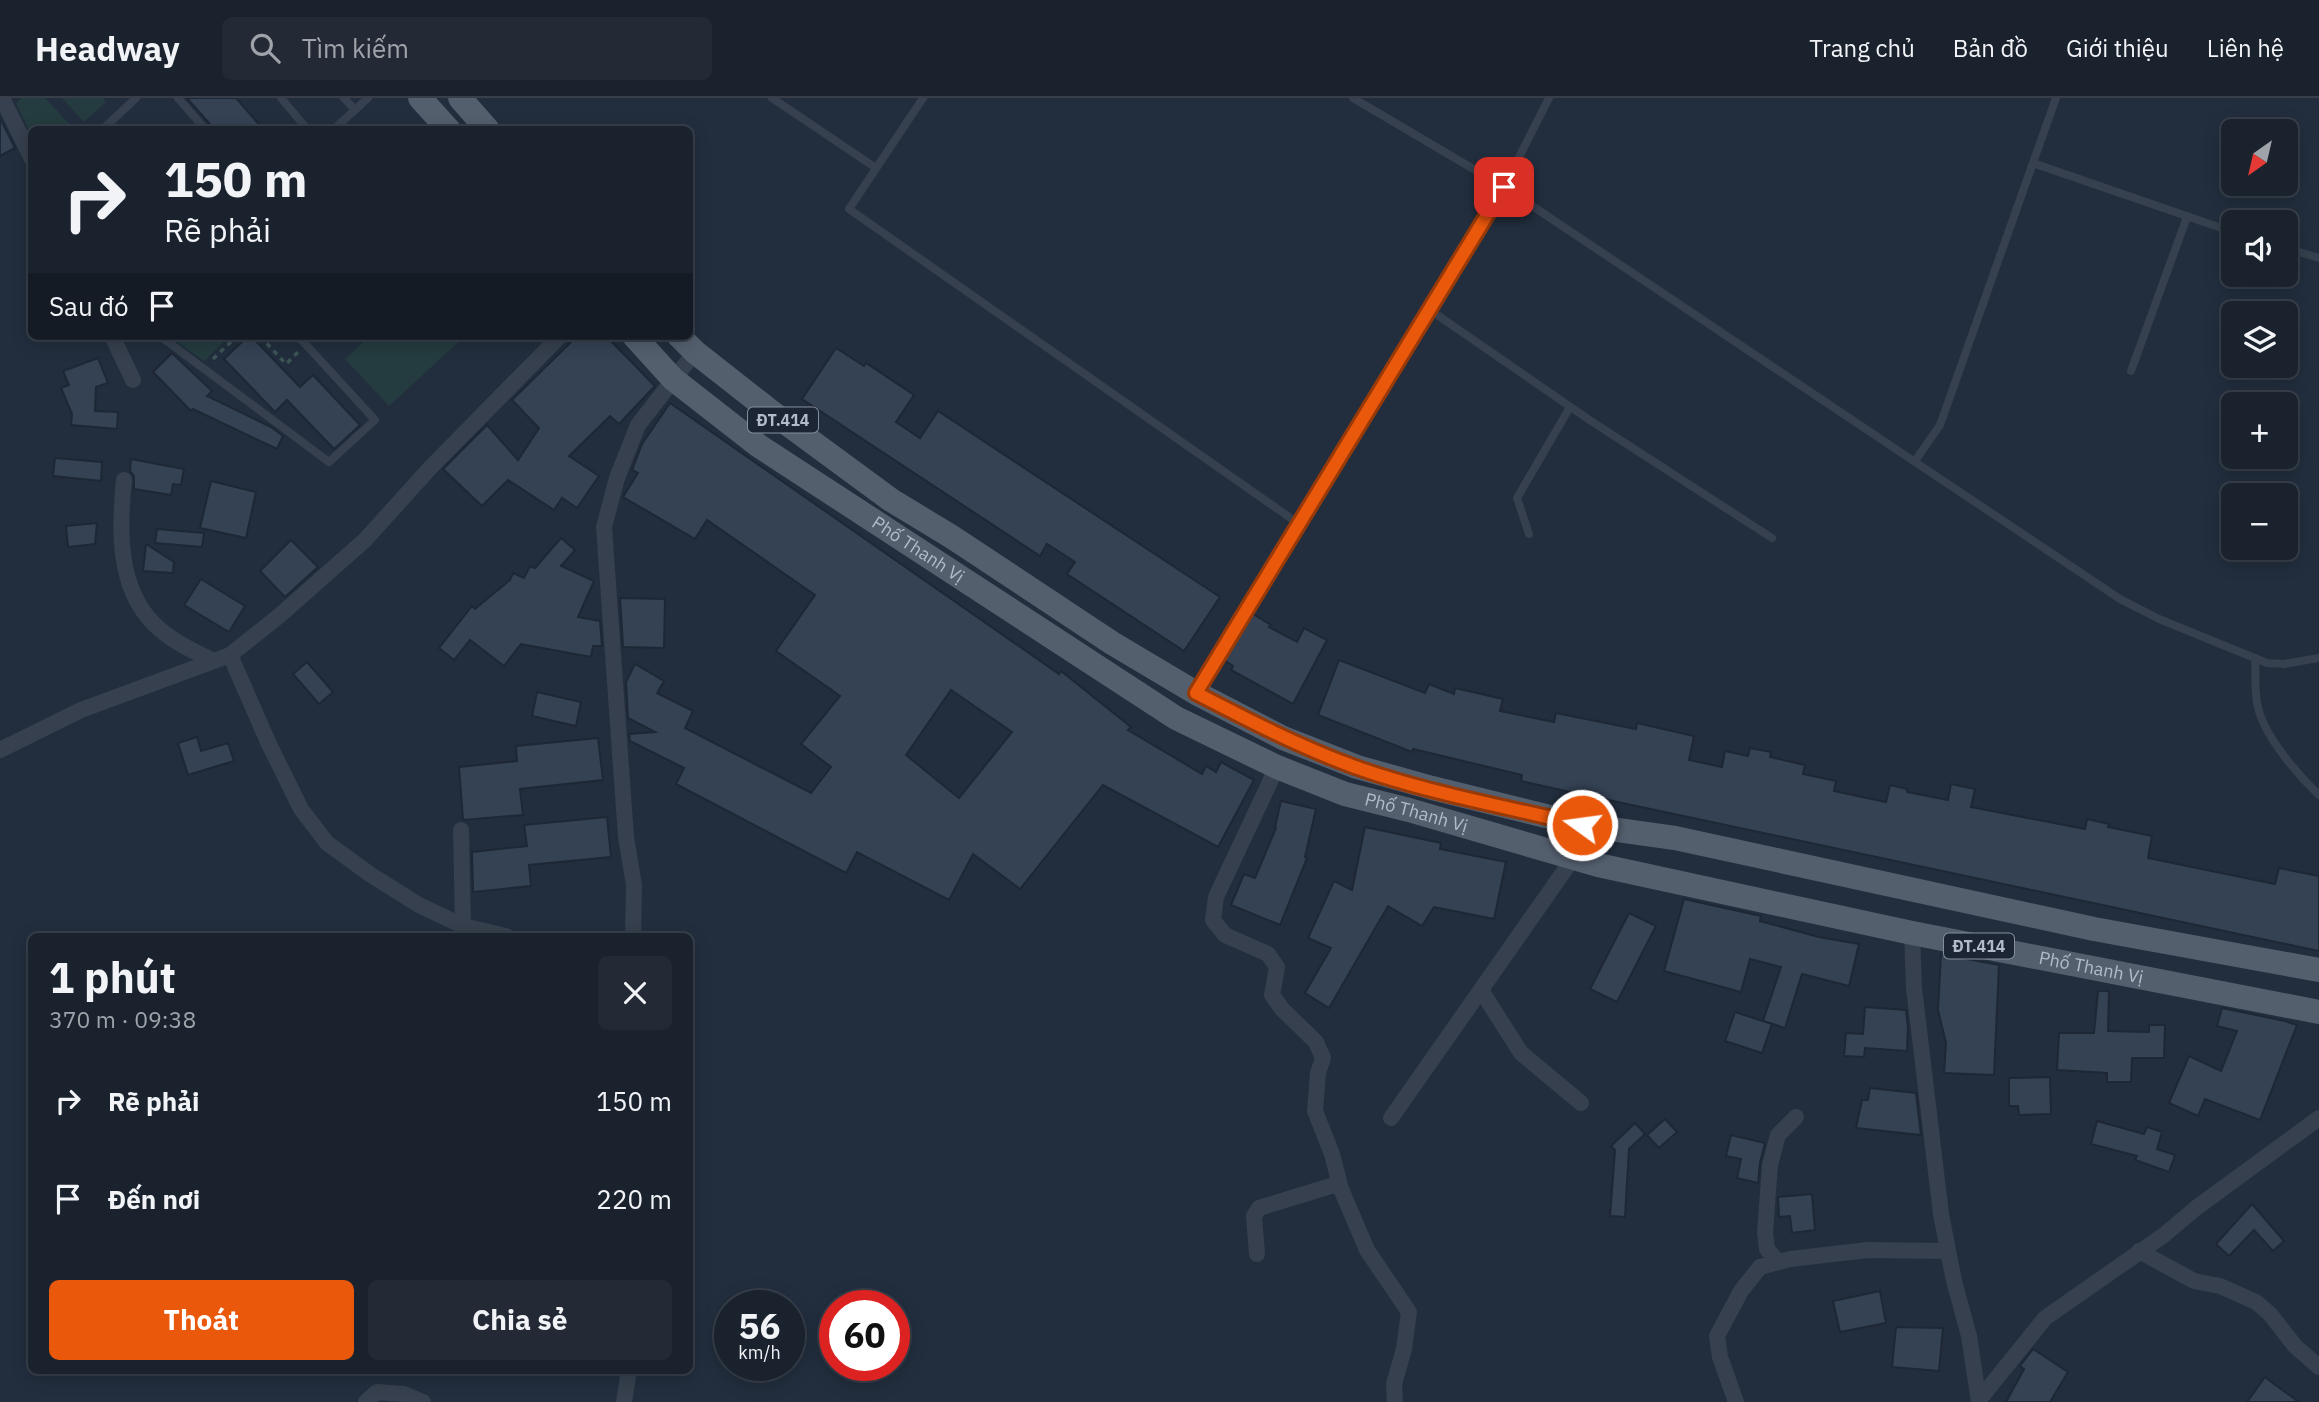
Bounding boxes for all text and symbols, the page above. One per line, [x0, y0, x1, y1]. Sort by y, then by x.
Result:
search box [222, 17, 712, 80]
text: Headway [35, 27, 180, 70]
icon: search [246, 29, 284, 67]
text: Tìm kiếm [302, 31, 409, 65]
text: Trang chủ [1809, 32, 1915, 64]
text: Bản đồ [1953, 32, 2028, 64]
text: Giới thiệu [2066, 32, 2169, 64]
text: Liên hệ [2207, 32, 2284, 64]
north arrow [2221, 119, 2298, 196]
map controls [2221, 119, 2298, 560]
text: 150 m [164, 147, 308, 210]
icon: right [49, 154, 140, 245]
pin [1474, 157, 1534, 217]
icon: arrive [1485, 168, 1523, 206]
text: Rẽ phải [164, 209, 271, 251]
button: sound [2221, 210, 2298, 287]
icon: arrive [143, 287, 181, 325]
text: Sau đó [49, 289, 129, 323]
button: layers [2221, 301, 2298, 378]
button: + [2221, 392, 2298, 469]
road number: ĐT.414 [748, 408, 818, 432]
button: − [2221, 483, 2298, 560]
street label: Phố Thanh Vị [868, 511, 969, 588]
street label: Phố Thanh Vị [1362, 787, 1471, 837]
position arrow [1545, 788, 1619, 862]
road number: ĐT.414 [1944, 933, 2014, 958]
street label: Phố Thanh Vị [2037, 946, 2145, 989]
text: 1 phút [49, 950, 176, 1005]
button: close [598, 956, 672, 1030]
text: 370 m · 09:38 [49, 1004, 196, 1034]
icon: right [49, 1082, 87, 1120]
text: Rẽ phải [108, 1084, 199, 1118]
text: 150 m [596, 1084, 672, 1118]
icon: arrive [49, 1180, 87, 1218]
text: Đến nơi [108, 1182, 200, 1216]
text: 220 m [596, 1182, 672, 1216]
button: Thoát [49, 1280, 354, 1360]
button: Chia sẻ [368, 1280, 672, 1360]
speed limit sign: 60 [819, 1290, 910, 1381]
text: 56 [738, 1303, 781, 1349]
text: km/h [738, 1341, 781, 1364]

